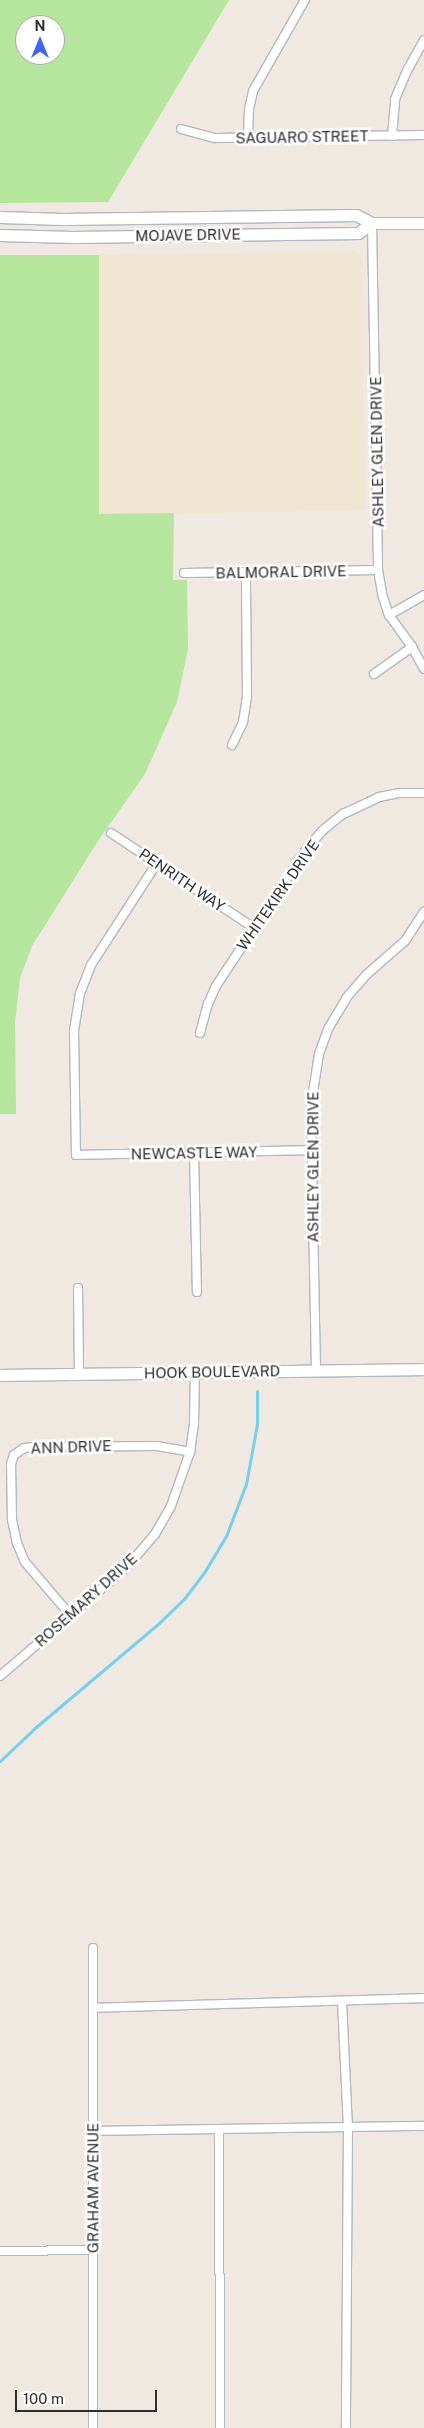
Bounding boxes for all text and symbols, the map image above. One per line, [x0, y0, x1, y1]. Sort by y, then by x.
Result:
north arrow [15, 15, 65, 65]
text: N [35, 18, 45, 34]
street label: SAGUARO STREET [235, 127, 369, 147]
street label: MOJAVE DRIVE [135, 225, 241, 245]
street label: ASHLEY GLEN DRIVE [367, 376, 387, 528]
street label: BALMORAL DRIVE [215, 562, 347, 582]
street label: WHITEKIRK DRIVE [233, 836, 323, 954]
street label: PENRITH WAY [136, 845, 228, 915]
street label: ASHLEY GLEN DRIVE [304, 1091, 322, 1243]
street label: NEWCASTLE WAY [130, 1143, 258, 1163]
street label: HOOK BOULEVARD [144, 1362, 280, 1382]
street label: ANN DRIVE [30, 1437, 112, 1457]
street label: ROSEMARY DRIVE [31, 1549, 141, 1651]
street label: GRAHAM AVENUE [84, 2123, 102, 2253]
scale bar [18, 2380, 160, 2412]
text: 100 m [23, 2390, 64, 2407]

